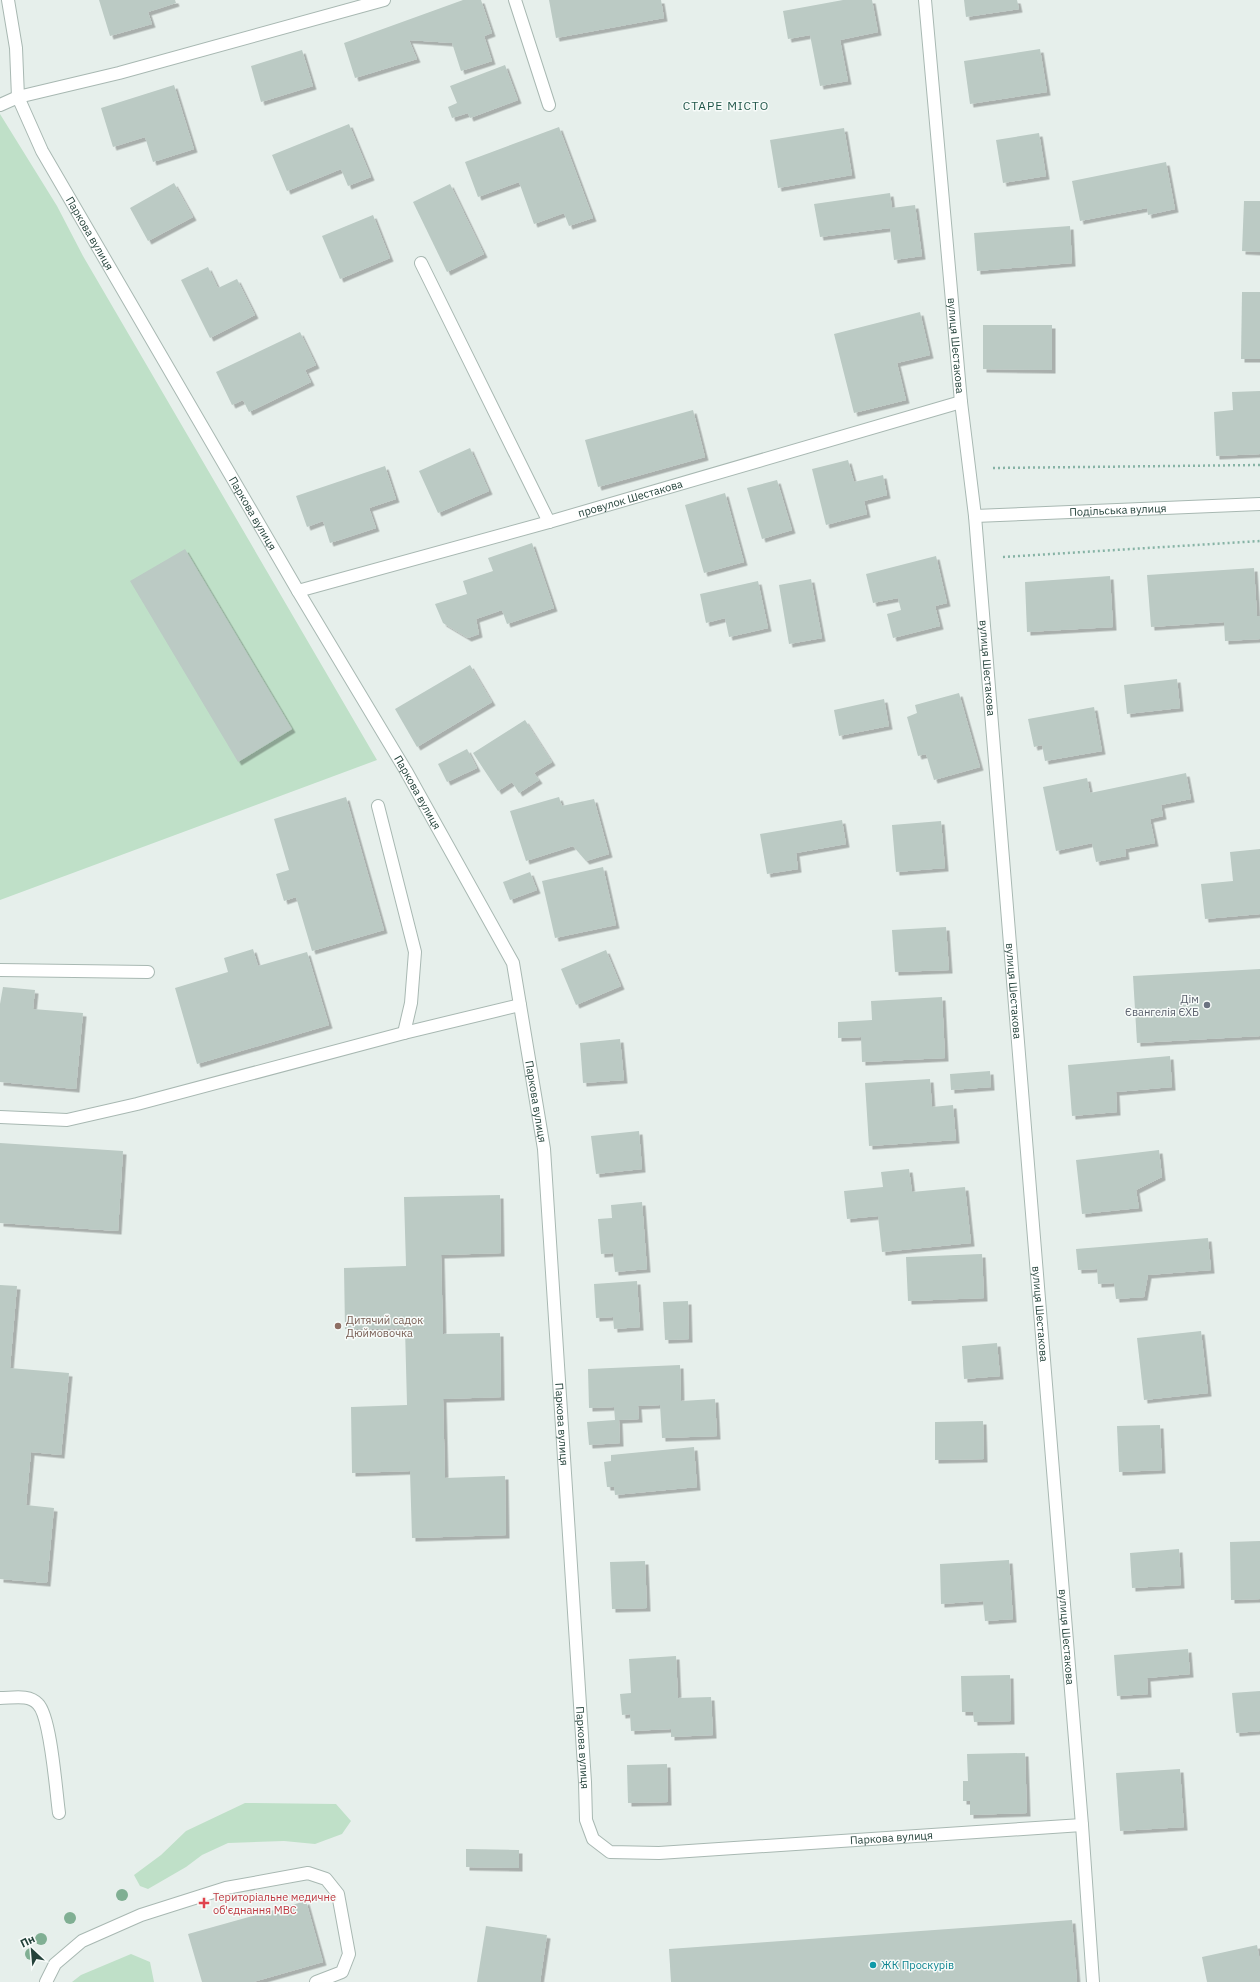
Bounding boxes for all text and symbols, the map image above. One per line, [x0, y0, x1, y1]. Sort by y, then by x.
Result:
district label: СТАРЕ МІСТО [683, 98, 769, 113]
street label: Паркова вулиця [63, 194, 117, 273]
street label: вулиця Шестакова [945, 297, 967, 394]
street label: Паркова вулиця [226, 474, 280, 553]
street label: провулок Шестакова [576, 476, 684, 520]
street label: Подільська вулиця [1069, 501, 1167, 519]
street label: вулиця Шестакова [977, 619, 998, 717]
street label: Паркова вулиця [391, 753, 444, 832]
street label: вулиця Шестакова [1003, 942, 1025, 1040]
place label: Дім Євангелія ЄХБ [1125, 992, 1199, 1019]
marker: Дім Євангелія ЄХБ [1202, 1000, 1212, 1010]
street label: Паркова вулиця [522, 1059, 550, 1144]
street label: вулиця Шестакова [1029, 1265, 1051, 1363]
place label: Дитячий садок Дюймовочка [346, 1313, 423, 1340]
marker: Дитячий садок Дюймовочка [333, 1321, 343, 1331]
street label: Паркова вулиця [552, 1382, 572, 1466]
street label: вулиця Шестакова [1056, 1588, 1078, 1685]
street label: Паркова вулиця [573, 1706, 592, 1789]
street label: Паркова вулиця [849, 1828, 933, 1847]
place label: Територіальне медичне об'єднання МВС [213, 1890, 336, 1917]
marker: Територіальне медичне об'єднання МВС [198, 1897, 210, 1909]
north arrow [12, 1930, 52, 1970]
text: Пн [18, 1932, 37, 1950]
place label: ЖК Проскурів [881, 1958, 954, 1972]
marker: ЖК Проскурів [868, 1960, 878, 1970]

